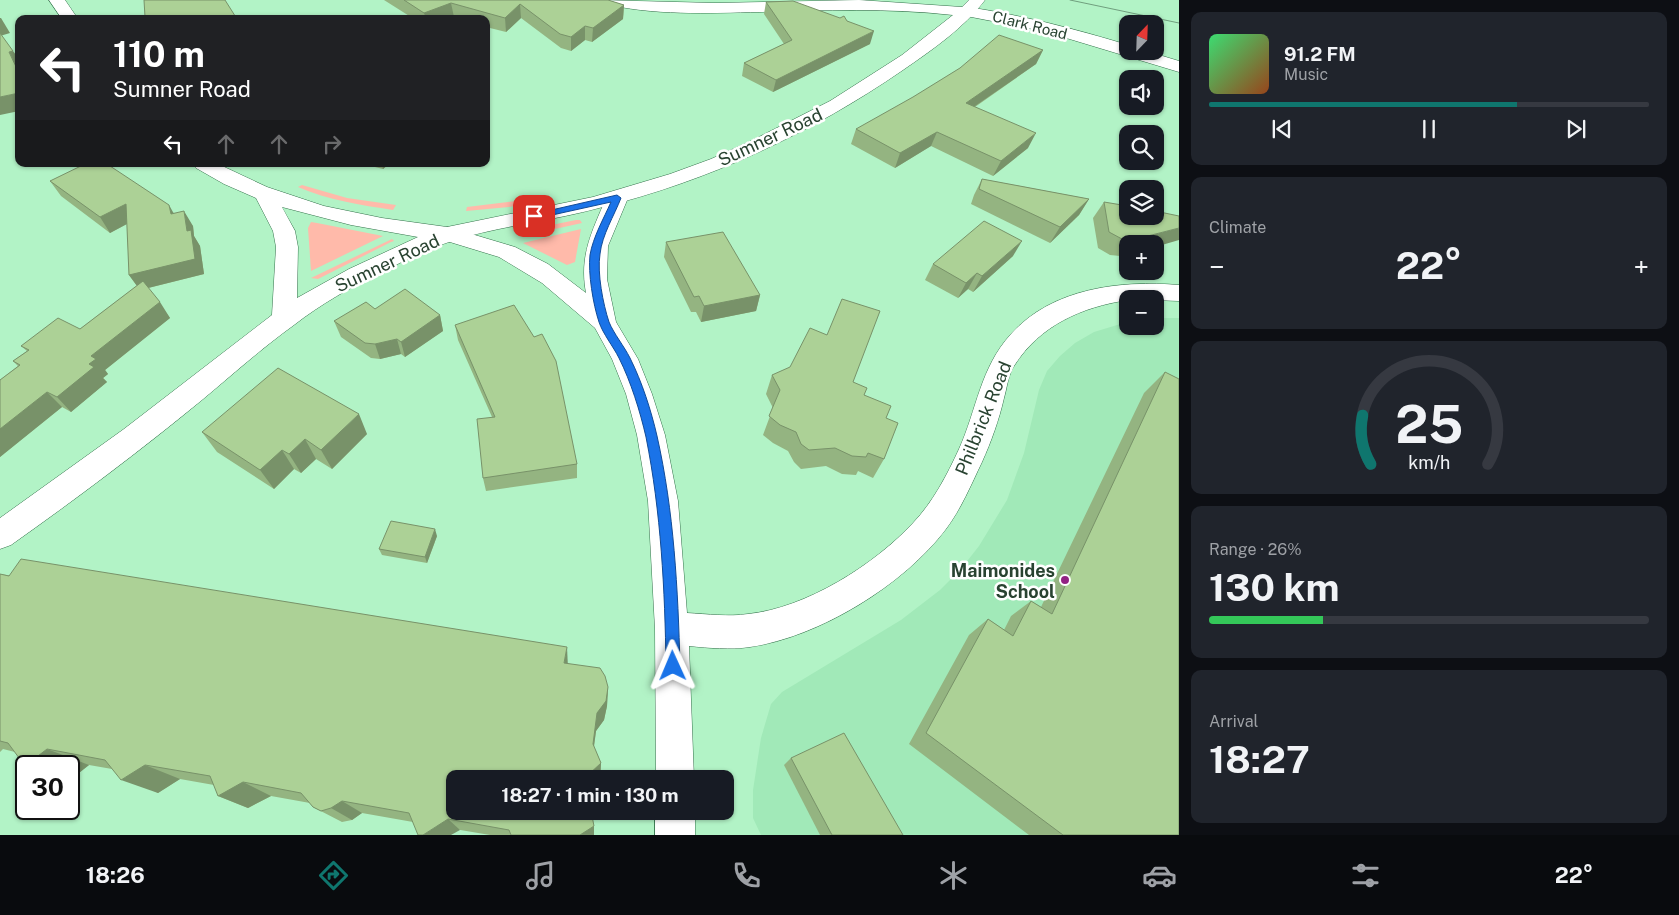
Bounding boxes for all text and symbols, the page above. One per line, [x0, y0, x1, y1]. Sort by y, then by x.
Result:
street label: Clark Road [991, 7, 1069, 43]
north arrow [1119, 15, 1164, 60]
map controls [1119, 15, 1164, 335]
text: 110 m [113, 34, 205, 75]
icon: left [30, 35, 95, 100]
text: 91.2 FM [1284, 43, 1356, 65]
text: Music [1284, 65, 1328, 84]
button: sound [1119, 70, 1164, 115]
text: Sumner Road [113, 76, 251, 102]
street label: Sumner Road [714, 104, 826, 170]
icon: previous [1268, 115, 1296, 143]
icon: pause [1415, 115, 1443, 143]
icon: next [1562, 115, 1590, 143]
button: search [1119, 125, 1164, 170]
icon: left [159, 130, 187, 158]
icon: ahead [212, 130, 240, 158]
icon: ahead [265, 130, 293, 158]
icon: right [318, 130, 346, 158]
button: layers [1119, 180, 1164, 225]
pin [513, 195, 555, 237]
icon: arrive [520, 202, 548, 230]
text: Climate [1209, 218, 1266, 237]
street label: Sumner Road [331, 230, 443, 296]
button: + [1119, 235, 1164, 280]
text: 22° [1396, 243, 1462, 288]
text: − [1209, 250, 1225, 283]
text: + [1633, 250, 1649, 283]
button: − [1119, 290, 1164, 335]
street label: Philbrick Road [951, 358, 1015, 478]
text: 25 [1395, 394, 1463, 455]
text: km/h [1408, 452, 1450, 473]
text: Range · 26% [1209, 540, 1302, 559]
place label: Maimonides School [951, 560, 1055, 602]
text: 130 km [1209, 565, 1340, 610]
marker: Maimonides School [1059, 574, 1071, 586]
position arrow [646, 639, 698, 691]
text: Arrival [1209, 712, 1258, 731]
text: 18:27 [1209, 737, 1310, 782]
speed limit sign: 30 [15, 755, 80, 820]
text: 18:27 · 1 min · 130 m [501, 784, 679, 806]
icon: directions [316, 858, 351, 893]
icon: music [523, 858, 558, 893]
icon: phone [729, 858, 764, 893]
icon: climate [936, 858, 971, 893]
icon: car [1142, 858, 1177, 893]
icon: filters [1348, 858, 1383, 893]
text: 18:26 [86, 862, 145, 888]
text: 22° [1555, 862, 1593, 888]

